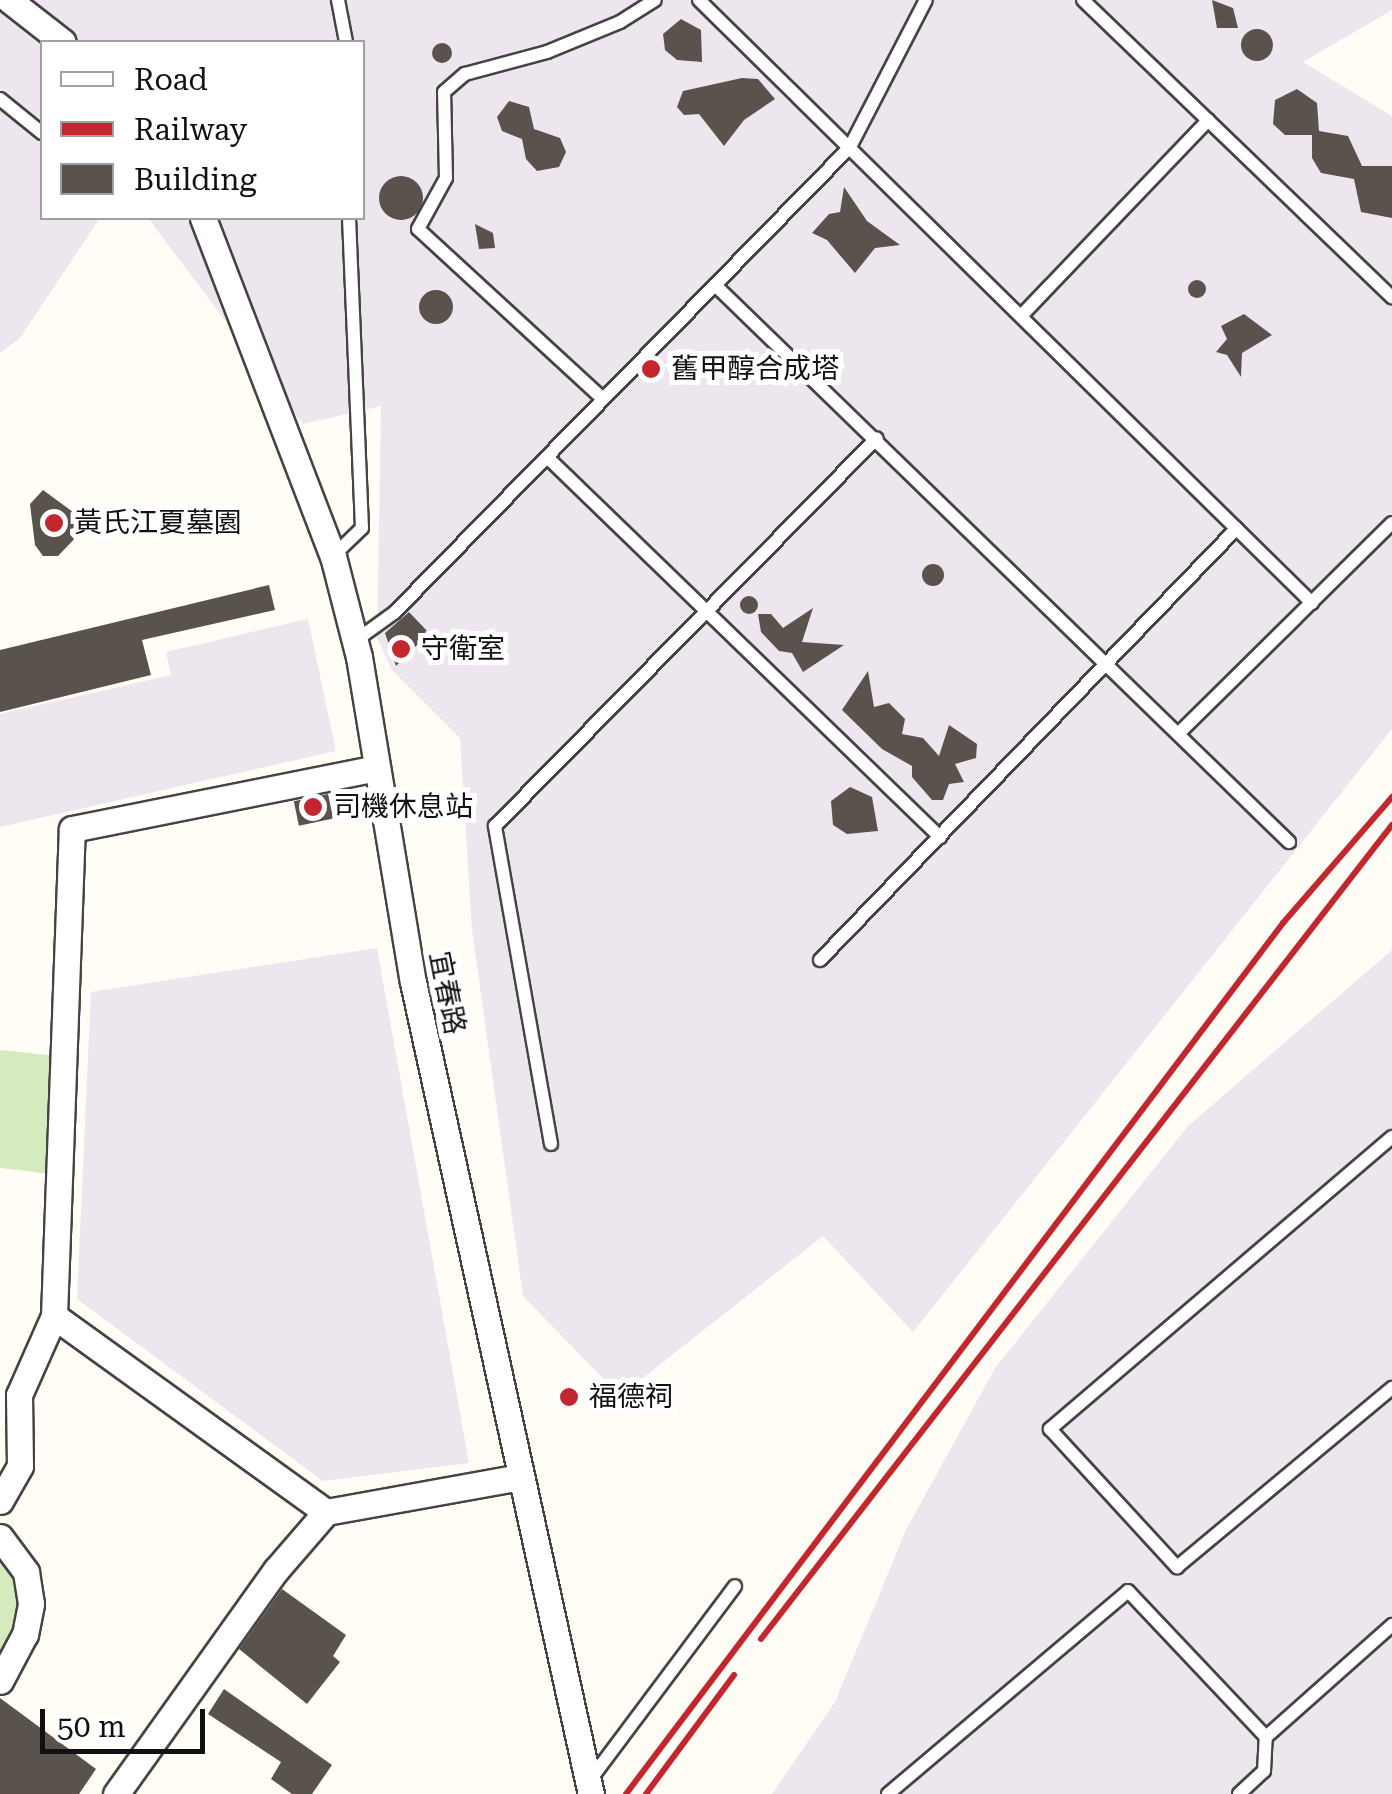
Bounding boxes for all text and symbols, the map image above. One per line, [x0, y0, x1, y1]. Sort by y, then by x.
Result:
legend [40, 40, 365, 220]
text: Road [134, 62, 208, 97]
text: Railway [134, 112, 247, 147]
text: Building [134, 162, 257, 197]
place label: 舊甲醇合成塔 [671, 352, 839, 386]
marker: 舊甲醇合成塔 [640, 358, 662, 380]
place label: 黃氏江夏墓園 [74, 506, 242, 540]
marker: 黃氏江夏墓園 [43, 512, 65, 534]
place label: 守衛室 [421, 632, 505, 666]
marker: 守衛室 [390, 638, 412, 660]
place label: 司機休息站 [333, 790, 473, 824]
marker: 司機休息站 [302, 796, 324, 818]
street label: 宜春路 [422, 949, 472, 1037]
place label: 福德祠 [589, 1380, 673, 1414]
marker: 福德祠 [558, 1386, 580, 1408]
scale bar [45, 1689, 210, 1751]
text: 50 m [57, 1709, 126, 1744]

